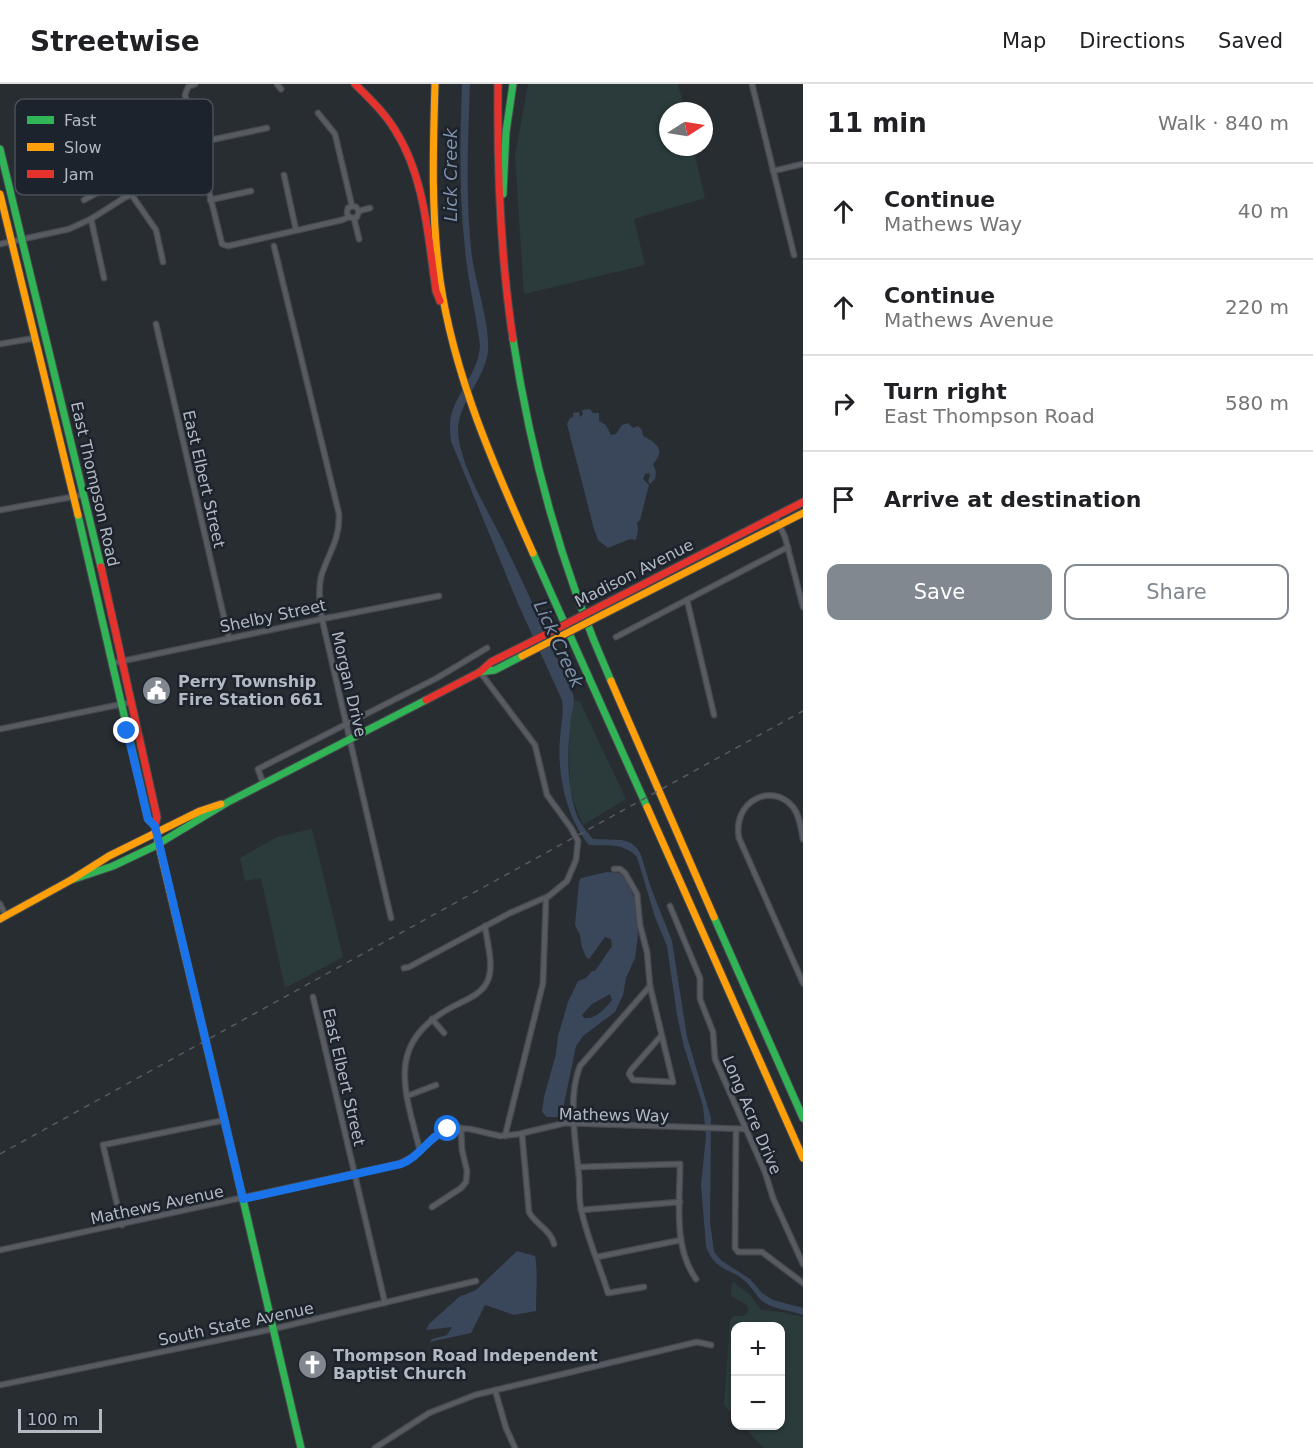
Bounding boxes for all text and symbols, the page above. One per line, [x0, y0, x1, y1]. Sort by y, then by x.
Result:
text: Streetwise [30, 25, 200, 58]
text: Map [1002, 29, 1046, 53]
text: Directions [1079, 29, 1185, 53]
text: Saved [1218, 29, 1283, 53]
legend [15, 99, 213, 195]
north arrow [659, 102, 713, 156]
text: 11 min [827, 108, 927, 138]
text: Fast [64, 111, 96, 130]
text: Walk · 840 m [1158, 111, 1289, 135]
water label: Lick Creek [440, 127, 461, 222]
text: Slow [64, 138, 101, 157]
text: Jam [63, 165, 94, 184]
text: Continue [884, 187, 995, 212]
icon: ahead [827, 195, 860, 228]
text: 40 m [1238, 199, 1289, 223]
text: Mathews Way [884, 212, 1022, 236]
text: Continue [884, 283, 995, 308]
icon: ahead [827, 291, 860, 324]
text: 220 m [1225, 295, 1289, 319]
text: Mathews Avenue [884, 308, 1054, 332]
text: Turn right [884, 379, 1007, 404]
icon: right [827, 387, 860, 420]
text: 580 m [1225, 391, 1289, 415]
street label: East Thompson Road [67, 400, 123, 568]
text: East Thompson Road [884, 404, 1095, 428]
street label: East Elbert Street [179, 408, 229, 550]
icon: arrive [827, 483, 860, 516]
text: Arrive at destination [884, 487, 1141, 512]
street label: Madison Avenue [571, 535, 697, 611]
button: Save [827, 564, 1052, 620]
button: Share [1064, 564, 1289, 620]
street label: Shelby Street [218, 595, 328, 637]
water label: Lick Creek [530, 597, 589, 692]
street label: Morgan Drive [328, 629, 370, 739]
place label: Perry Township Fire Station 661 [178, 672, 323, 709]
public building icon: Perry Township Fire Station 661 [141, 674, 173, 706]
route end [113, 717, 139, 743]
street label: East Elbert Street [319, 1006, 369, 1148]
street label: Long Acre Drive [718, 1053, 786, 1177]
street label: Mathews Way [559, 1105, 669, 1125]
route start [434, 1115, 460, 1141]
street label: Mathews Avenue [89, 1182, 225, 1228]
street label: South State Avenue [157, 1298, 315, 1350]
map controls [731, 1322, 785, 1430]
button: + [731, 1322, 785, 1376]
place label: Thompson Road Independent Baptist Church [333, 1346, 598, 1383]
church icon: Thompson Road Independent Baptist Church [296, 1348, 328, 1380]
button: − [731, 1376, 785, 1430]
scale bar [18, 1406, 102, 1434]
text: 100 m [27, 1410, 78, 1429]

